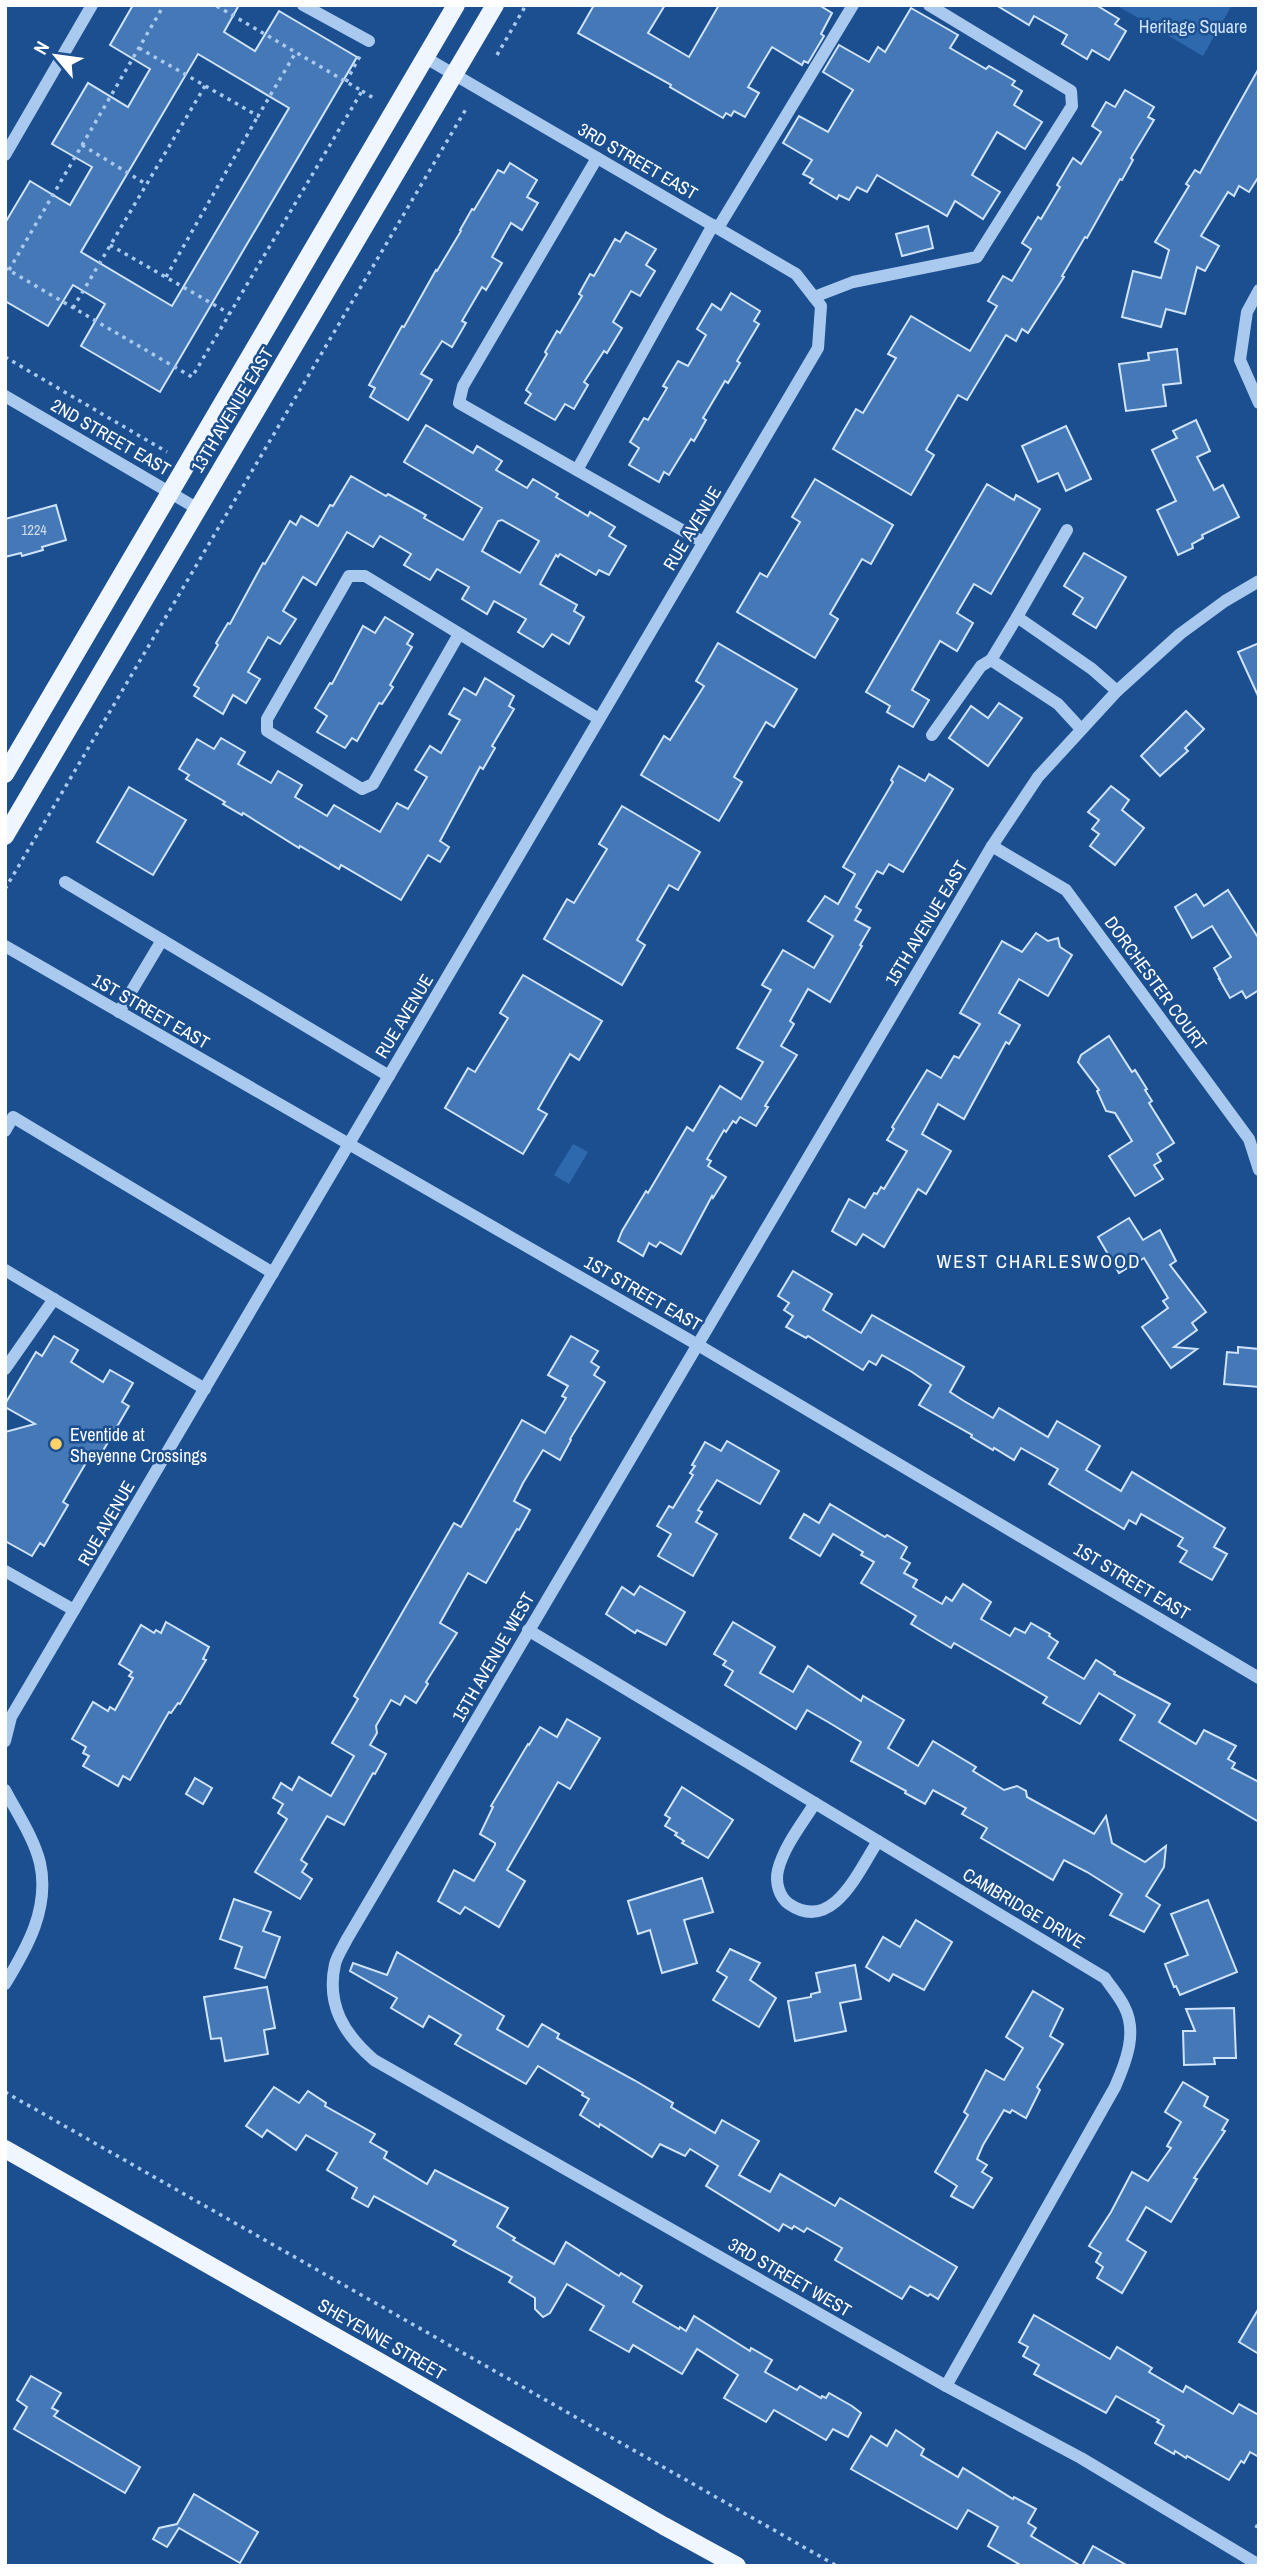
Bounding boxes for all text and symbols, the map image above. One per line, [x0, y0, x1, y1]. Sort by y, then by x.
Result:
park label: Heritage Square [1139, 14, 1247, 39]
north arrow [21, 21, 91, 91]
text: N [27, 37, 55, 59]
street label: 3RD STREET EAST [574, 117, 702, 205]
street label: 13TH AVENUE EAST [185, 343, 279, 477]
street label: 2ND STREET EAST [47, 393, 175, 481]
street label: RUE AVENUE [657, 481, 727, 575]
house number: 1224 [21, 521, 47, 539]
street label: 15TH AVENUE EAST [879, 856, 973, 990]
street label: DORCHESTER COURT [1099, 911, 1213, 1055]
street label: 1ST STREET EAST [88, 967, 214, 1055]
street label: RUE AVENUE [369, 969, 439, 1063]
district label: WEST CHARLESWOOD [937, 1248, 1141, 1274]
street label: 1ST STREET EAST [580, 1249, 706, 1337]
place label: Eventide at Sheyenne Crossings [70, 1422, 207, 1468]
marker: Eventide at Sheyenne Crossings [48, 1436, 64, 1452]
street label: RUE AVENUE [72, 1476, 140, 1570]
street label: 1ST STREET EAST [1069, 1536, 1195, 1626]
street label: 15TH AVENUE WEST [446, 1588, 540, 1726]
street label: CAMBRIDGE DRIVE [958, 1862, 1090, 1954]
street label: 3RD STREET WEST [724, 2232, 856, 2322]
street label: SHEYENNE STREET [314, 2292, 450, 2386]

